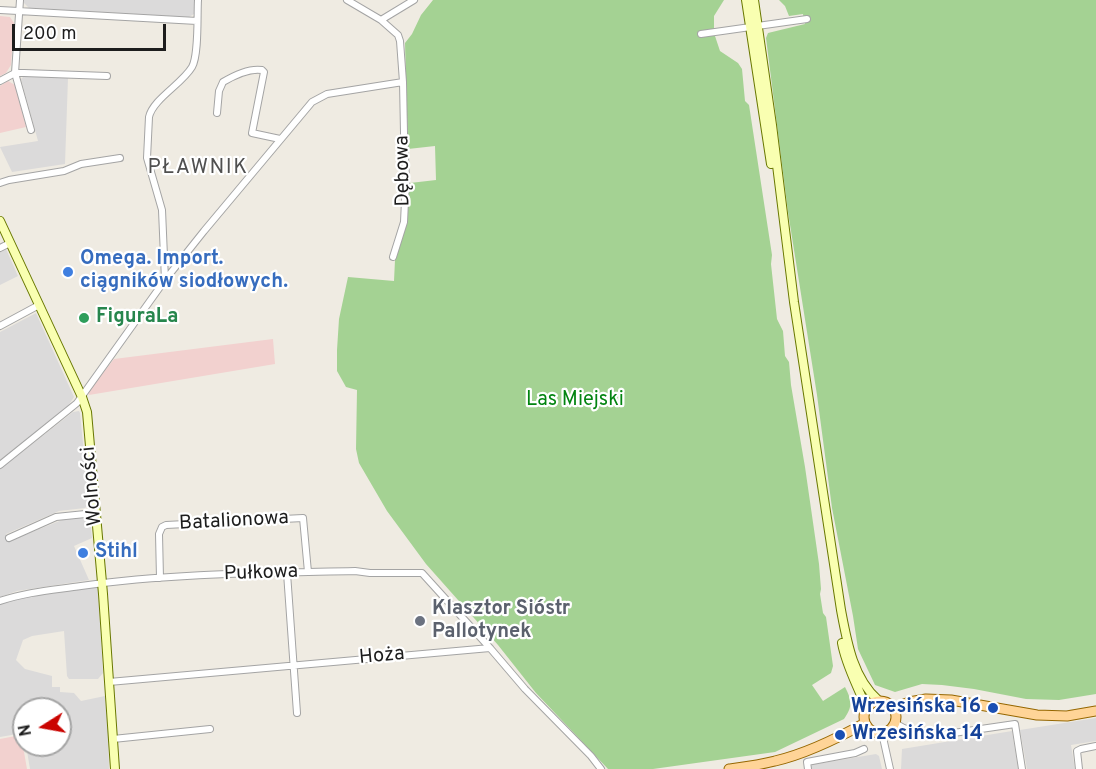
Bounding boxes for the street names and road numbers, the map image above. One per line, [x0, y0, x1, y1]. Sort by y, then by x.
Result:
street label: Dębowa [391, 135, 417, 207]
street label: Wolności [78, 445, 108, 527]
street label: Batalionowa [178, 507, 290, 537]
street label: Pułkowa [223, 561, 299, 587]
street label: Hoża [358, 643, 406, 671]

